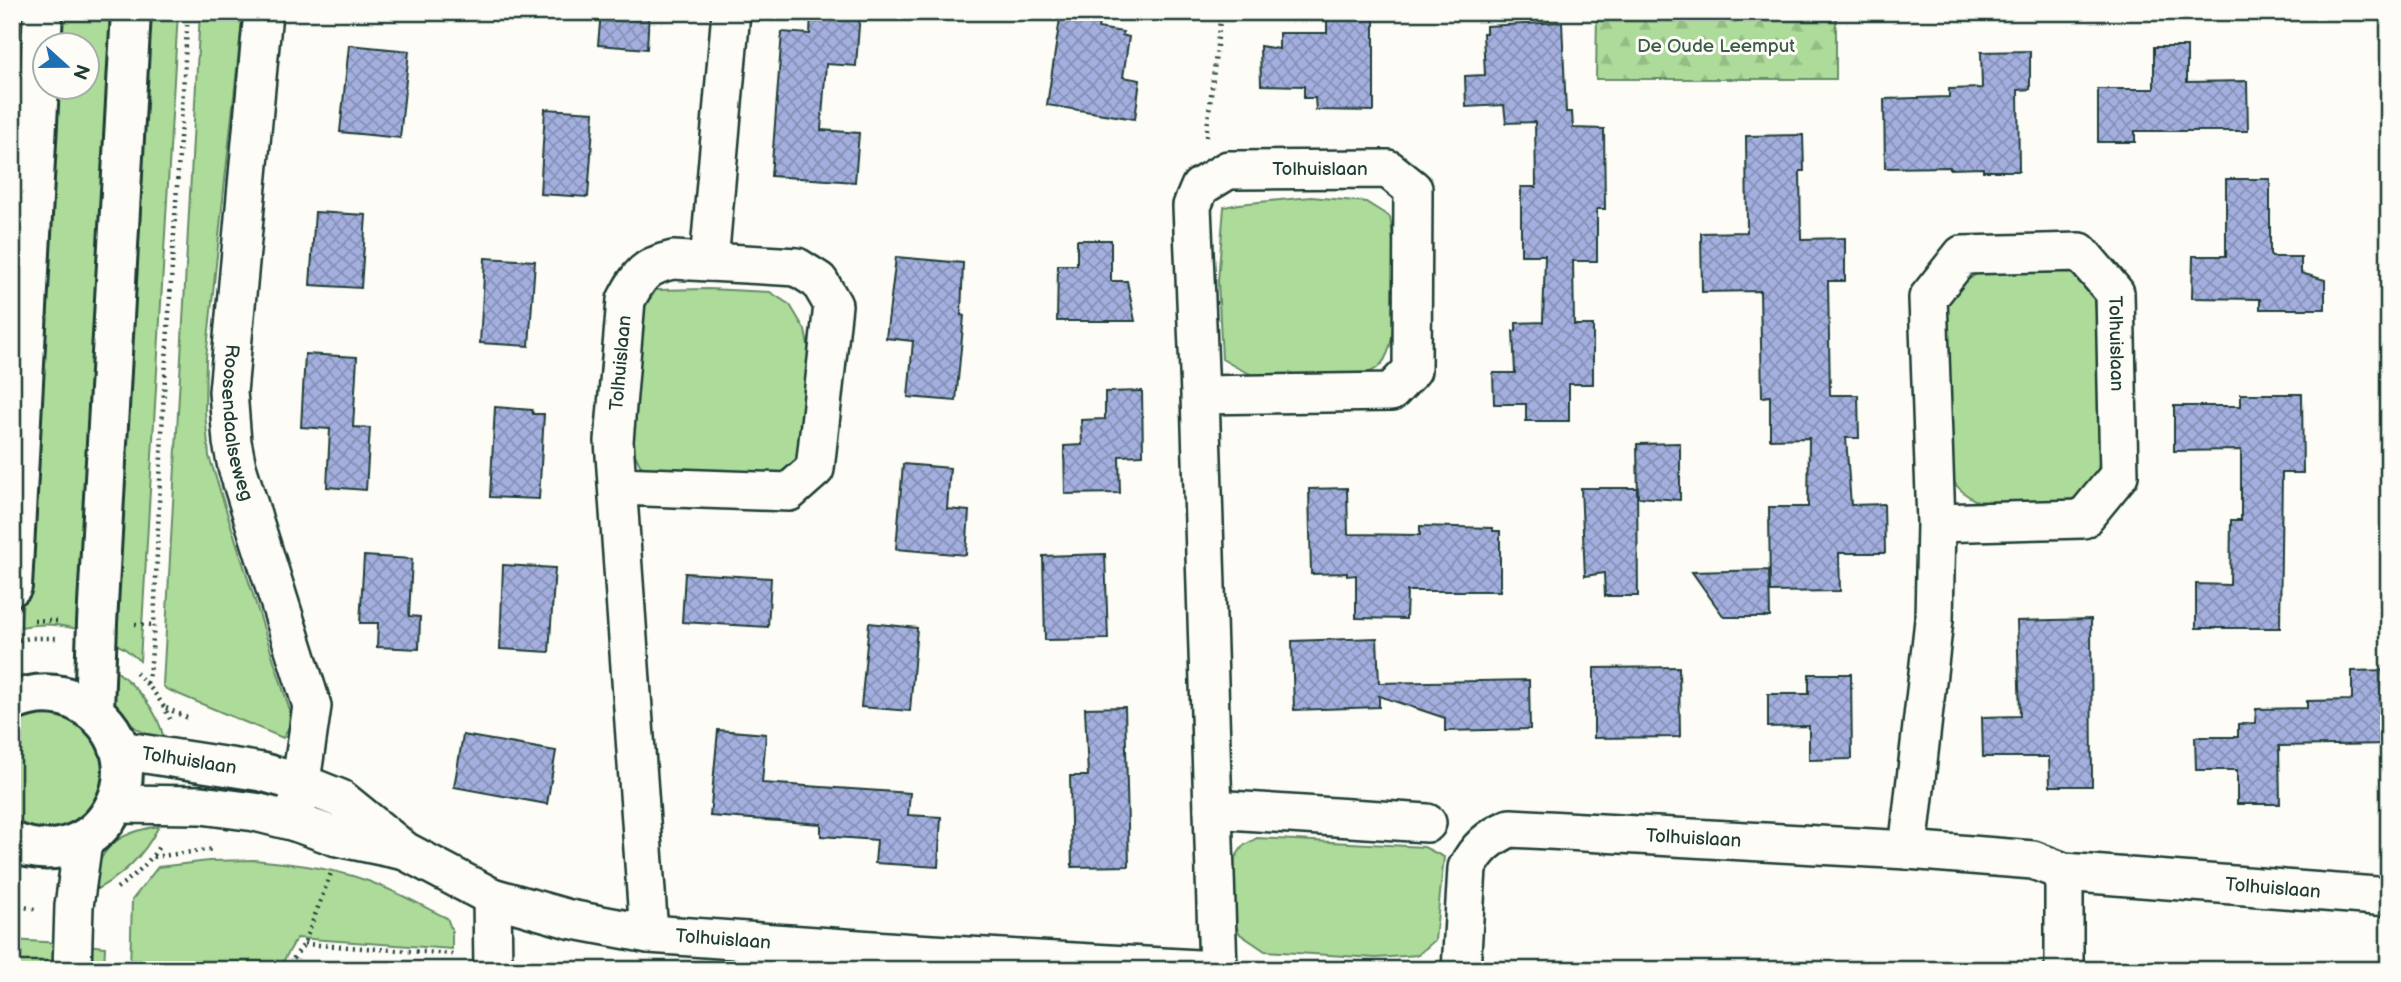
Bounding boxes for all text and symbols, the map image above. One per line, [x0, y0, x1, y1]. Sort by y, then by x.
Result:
north arrow [32, 32, 102, 102]
park label: De Oude Leemput [1637, 35, 1795, 58]
text: N [67, 61, 94, 82]
street label: Tolhuislaan [1272, 158, 1368, 181]
street label: Tolhuislaan [2104, 295, 2129, 392]
street label: Tolhuislaan [605, 314, 637, 412]
street label: Roosendaalseweg [216, 343, 258, 504]
street label: Tolhuislaan [140, 742, 238, 779]
street label: Tolhuislaan [1645, 824, 1742, 852]
street label: Tolhuislaan [2224, 873, 2322, 903]
street label: Tolhuislaan [675, 924, 772, 954]

